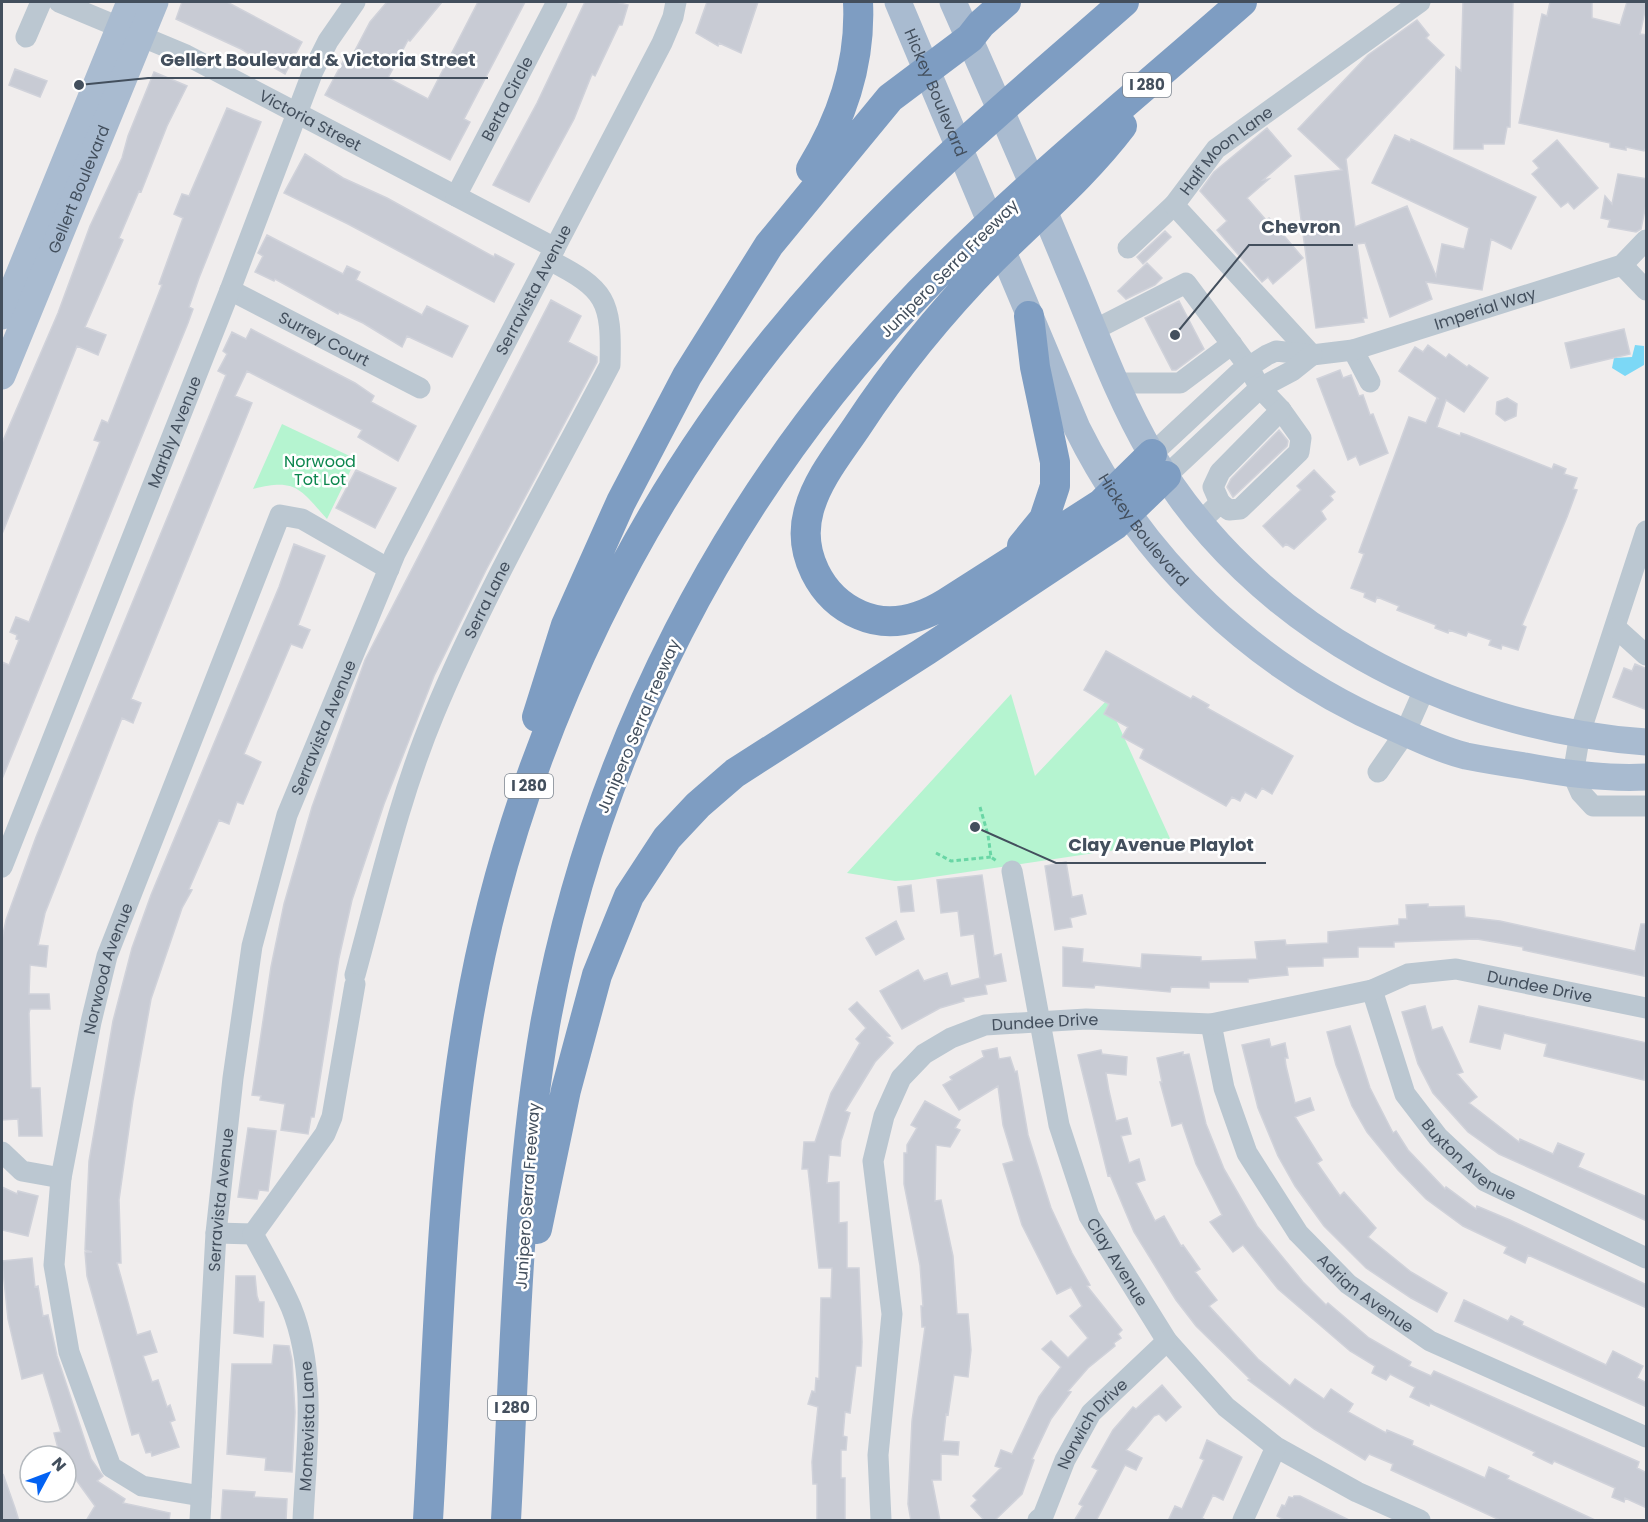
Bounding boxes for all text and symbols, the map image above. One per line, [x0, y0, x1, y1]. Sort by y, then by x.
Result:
street label: Hickey Boulevard [898, 25, 973, 160]
callout: Gellert Boulevard & Victoria Street [148, 42, 488, 78]
text: Gellert Boulevard & Victoria Street [160, 47, 476, 72]
street label: Berta Circle [476, 52, 539, 145]
road number: I 280 [1123, 73, 1171, 97]
street label: Victoria Street [255, 84, 365, 157]
street label: Half Moon Lane [1174, 101, 1278, 200]
street label: Gellert Boulevard [42, 121, 116, 257]
street label: Junipero Serra Freeway [875, 194, 1024, 343]
callout: Chevron [1249, 209, 1353, 245]
text: Chevron [1261, 214, 1341, 239]
street label: Serravista Avenue [490, 221, 577, 359]
street label: Imperial Way [1431, 282, 1539, 336]
street label: Surrey Court [275, 306, 374, 372]
street label: Marbly Avenue [142, 372, 207, 491]
park label: Norwood Tot Lot [284, 450, 356, 491]
street label: Hickey Boulevard [1093, 469, 1194, 592]
street label: Serra Lane [458, 557, 516, 643]
street label: Junipero Serra Freeway [591, 636, 686, 817]
street label: Serravista Avenue [285, 657, 362, 799]
road number: I 280 [505, 774, 553, 798]
callout: Clay Avenue Playlot [1056, 827, 1266, 863]
text: Clay Avenue Playlot [1068, 832, 1254, 857]
street label: Norwood Avenue [78, 900, 139, 1036]
street label: Dundee Drive [1485, 965, 1594, 1009]
street label: Dundee Drive [991, 1008, 1099, 1037]
street label: Junipero Serra Freeway [509, 1102, 546, 1290]
street label: Buxton Avenue [1416, 1114, 1520, 1206]
street label: Serravista Avenue [203, 1127, 239, 1272]
street label: Clay Avenue [1081, 1213, 1154, 1311]
street label: Adrian Avenue [1312, 1248, 1418, 1338]
street label: Montevista Lane [294, 1360, 320, 1492]
street label: Norwich Drive [1051, 1373, 1133, 1473]
road number: I 280 [488, 1396, 536, 1420]
north arrow [18, 1444, 78, 1504]
text: N [46, 1452, 72, 1477]

